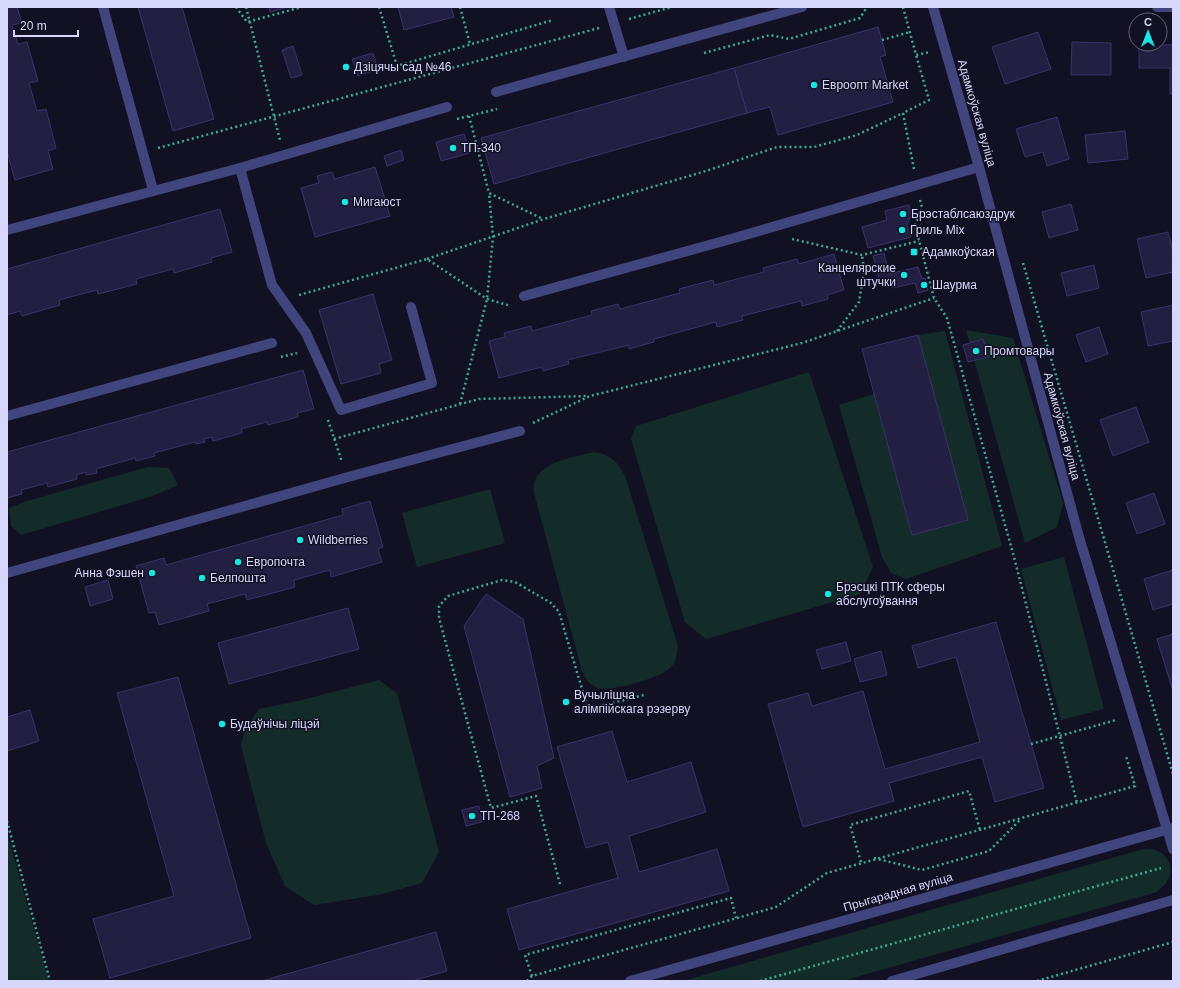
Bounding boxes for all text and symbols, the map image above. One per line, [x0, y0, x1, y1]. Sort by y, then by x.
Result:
scale bar [14, 12, 78, 38]
north arrow [1128, 12, 1168, 52]
text: С [1144, 16, 1152, 28]
text: 20 m [20, 19, 47, 33]
street label: Адамкоўская вуліца [955, 58, 999, 169]
place label: Дзіцячы сад №46 [354, 60, 452, 74]
marker: Дзіцячы сад №46 [341, 62, 351, 72]
place label: Евроопт Market [822, 78, 909, 92]
marker: Евроопт Market [809, 80, 819, 90]
place label: ТП-340 [461, 141, 501, 155]
marker: ТП-340 [448, 143, 458, 153]
place label: Мигаюст [353, 195, 401, 209]
marker: Мигаюст [340, 197, 350, 207]
place label: Брэстаблсаюздрук [911, 207, 1015, 221]
marker: Брэстаблсаюздрук [898, 209, 908, 219]
place label: Гриль Mix [910, 223, 964, 237]
marker: Гриль Mix [897, 225, 907, 235]
place label: Адамкоўская [922, 245, 995, 259]
marker: Адамкоўская [909, 247, 919, 257]
place label: Канцелярские штучки [818, 261, 896, 289]
marker: Канцелярские штучки [899, 270, 909, 280]
place label: Шаурма [932, 278, 977, 292]
marker: Шаурма [919, 280, 929, 290]
place label: Промтовары [984, 344, 1054, 358]
marker: Промтовары [971, 346, 981, 356]
street label: Адамкоўская вуліца [1041, 371, 1083, 482]
place label: Wildberries [308, 533, 368, 547]
marker: Wildberries [295, 535, 305, 545]
place label: Европочта [246, 555, 305, 569]
marker: Европочта [233, 557, 243, 567]
place label: Анна Фэшен [75, 566, 144, 580]
marker: Анна Фэшен [147, 568, 157, 578]
place label: Белпошта [210, 571, 266, 585]
marker: Белпошта [197, 573, 207, 583]
place label: Брэсцкі ПТК сферы абслугоўвання [836, 580, 945, 608]
marker: Брэсцкі ПТК сферы абслугоўвання [823, 589, 833, 599]
place label: Вучылішча алімпійскага рэзерву [574, 688, 690, 716]
marker: Вучылішча алімпійскага рэзерву [561, 697, 571, 707]
place label: Будаўнічы ліцэй [230, 717, 320, 731]
marker: Будаўнічы ліцэй [217, 719, 227, 729]
place label: ТП-268 [480, 809, 520, 823]
marker: ТП-268 [467, 811, 477, 821]
street label: Прыгарадная вуліца [842, 870, 955, 914]

